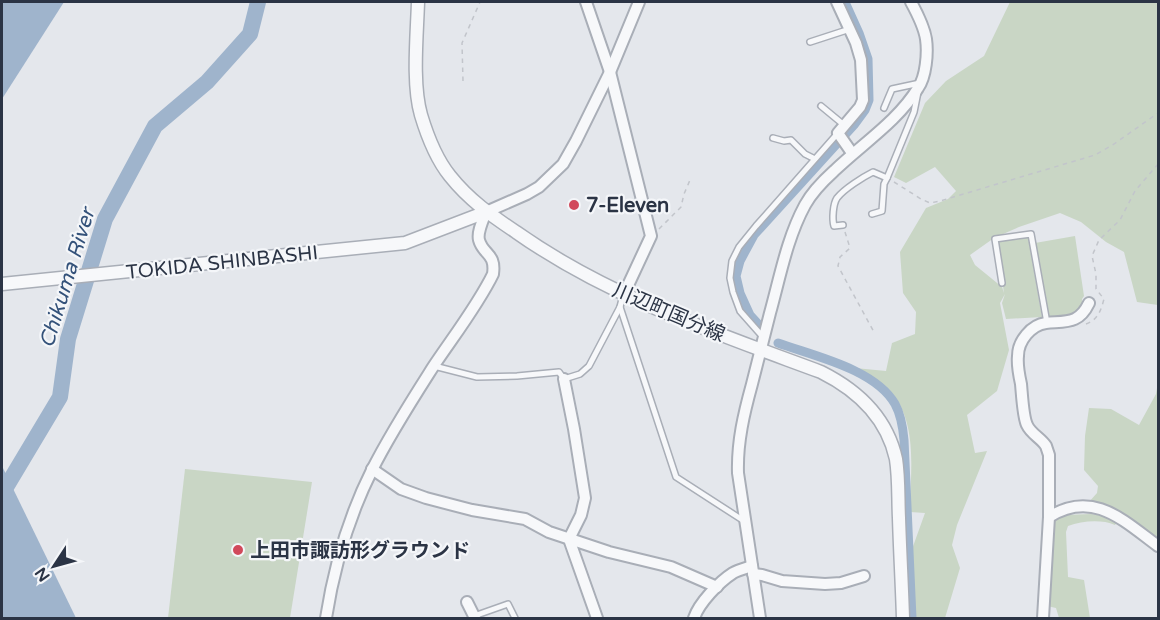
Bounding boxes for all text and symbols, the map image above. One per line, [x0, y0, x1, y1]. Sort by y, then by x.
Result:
place label: 7-Eleven [586, 194, 669, 218]
marker: 7-Eleven [567, 198, 581, 212]
water label: Chikuma River [34, 203, 101, 351]
street label: TOKIDA SHINBASHI [125, 241, 319, 285]
street label: 川辺町国分線 [609, 278, 729, 347]
north arrow [24, 536, 84, 596]
place label: 上田市諏訪形グラウンド [250, 539, 470, 563]
marker: 上田市諏訪形グラウンド [231, 543, 245, 557]
text: N [31, 563, 55, 585]

